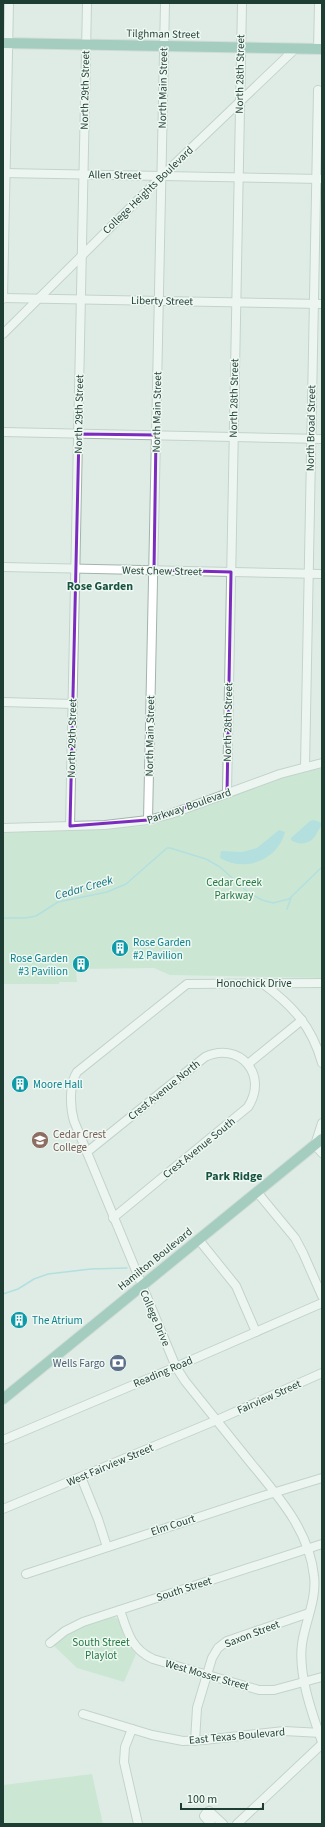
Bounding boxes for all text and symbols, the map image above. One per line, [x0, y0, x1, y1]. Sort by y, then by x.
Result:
street label: Tilghman Street [126, 26, 200, 42]
street label: North 28th Street [232, 34, 248, 114]
street label: North Main Street [155, 47, 171, 129]
street label: North 29th Street [77, 50, 93, 130]
street label: College Heights Boulevard [99, 143, 197, 237]
street label: Allen Street [88, 167, 142, 183]
street label: Liberty Street [131, 293, 193, 309]
street label: North 28th Street [226, 358, 242, 438]
street label: North Main Street [149, 371, 165, 453]
street label: North 29th Street [71, 374, 87, 454]
street label: North Broad Street [303, 385, 319, 471]
street label: West Chew Street [122, 563, 202, 579]
district label: Rose Garden [67, 578, 133, 595]
street label: North 28th Street [220, 682, 236, 762]
street label: North Main Street [142, 695, 158, 777]
street label: North 29th Street [64, 698, 80, 778]
street label: Parkway Boulevard [145, 785, 233, 827]
water label: Cedar Creek [53, 872, 115, 904]
park label: Cedar Creek Parkway [206, 875, 262, 903]
place label: Rose Garden #2 Pavilion [133, 935, 191, 963]
building icon: Rose Garden #2 Pavilion [110, 938, 130, 958]
place label: Rose Garden #3 Pavilion [10, 951, 68, 979]
building icon: Rose Garden #3 Pavilion [71, 954, 91, 974]
street label: Honochick Drive [216, 976, 292, 991]
street label: Crest Avenue North [125, 1056, 203, 1124]
building icon: Moore Hall [10, 1074, 30, 1094]
place label: Moore Hall [33, 1077, 83, 1092]
street label: Crest Avenue South [160, 1114, 238, 1182]
place label: Cedar Crest College [53, 1127, 106, 1155]
school or university icon: Cedar Crest College [30, 1130, 50, 1150]
district label: Park Ridge [206, 1168, 262, 1185]
street label: Hamilton Boulevard [114, 1224, 196, 1294]
street label: College Drive [136, 1287, 174, 1349]
building icon: The Atrium [9, 1310, 29, 1330]
place label: The Atrium [32, 1313, 83, 1328]
bank icon: Wells Fargo [108, 1353, 128, 1373]
street label: Reading Road [131, 1353, 195, 1391]
place label: Wells Fargo [53, 1356, 105, 1371]
street label: Fairview Street [235, 1376, 304, 1418]
street label: West Fairview Street [64, 1440, 156, 1490]
street label: Elm Court [149, 1511, 197, 1539]
street label: South Street [154, 1573, 214, 1605]
street label: Saxon Street [222, 1617, 282, 1651]
park label: South Street Playlot [72, 1635, 130, 1663]
street label: West Mosser Street [163, 1656, 251, 1694]
street label: East Texas Boulevard [188, 1724, 286, 1748]
scale bar [181, 1785, 263, 1811]
text: 100 m [187, 1791, 217, 1808]

